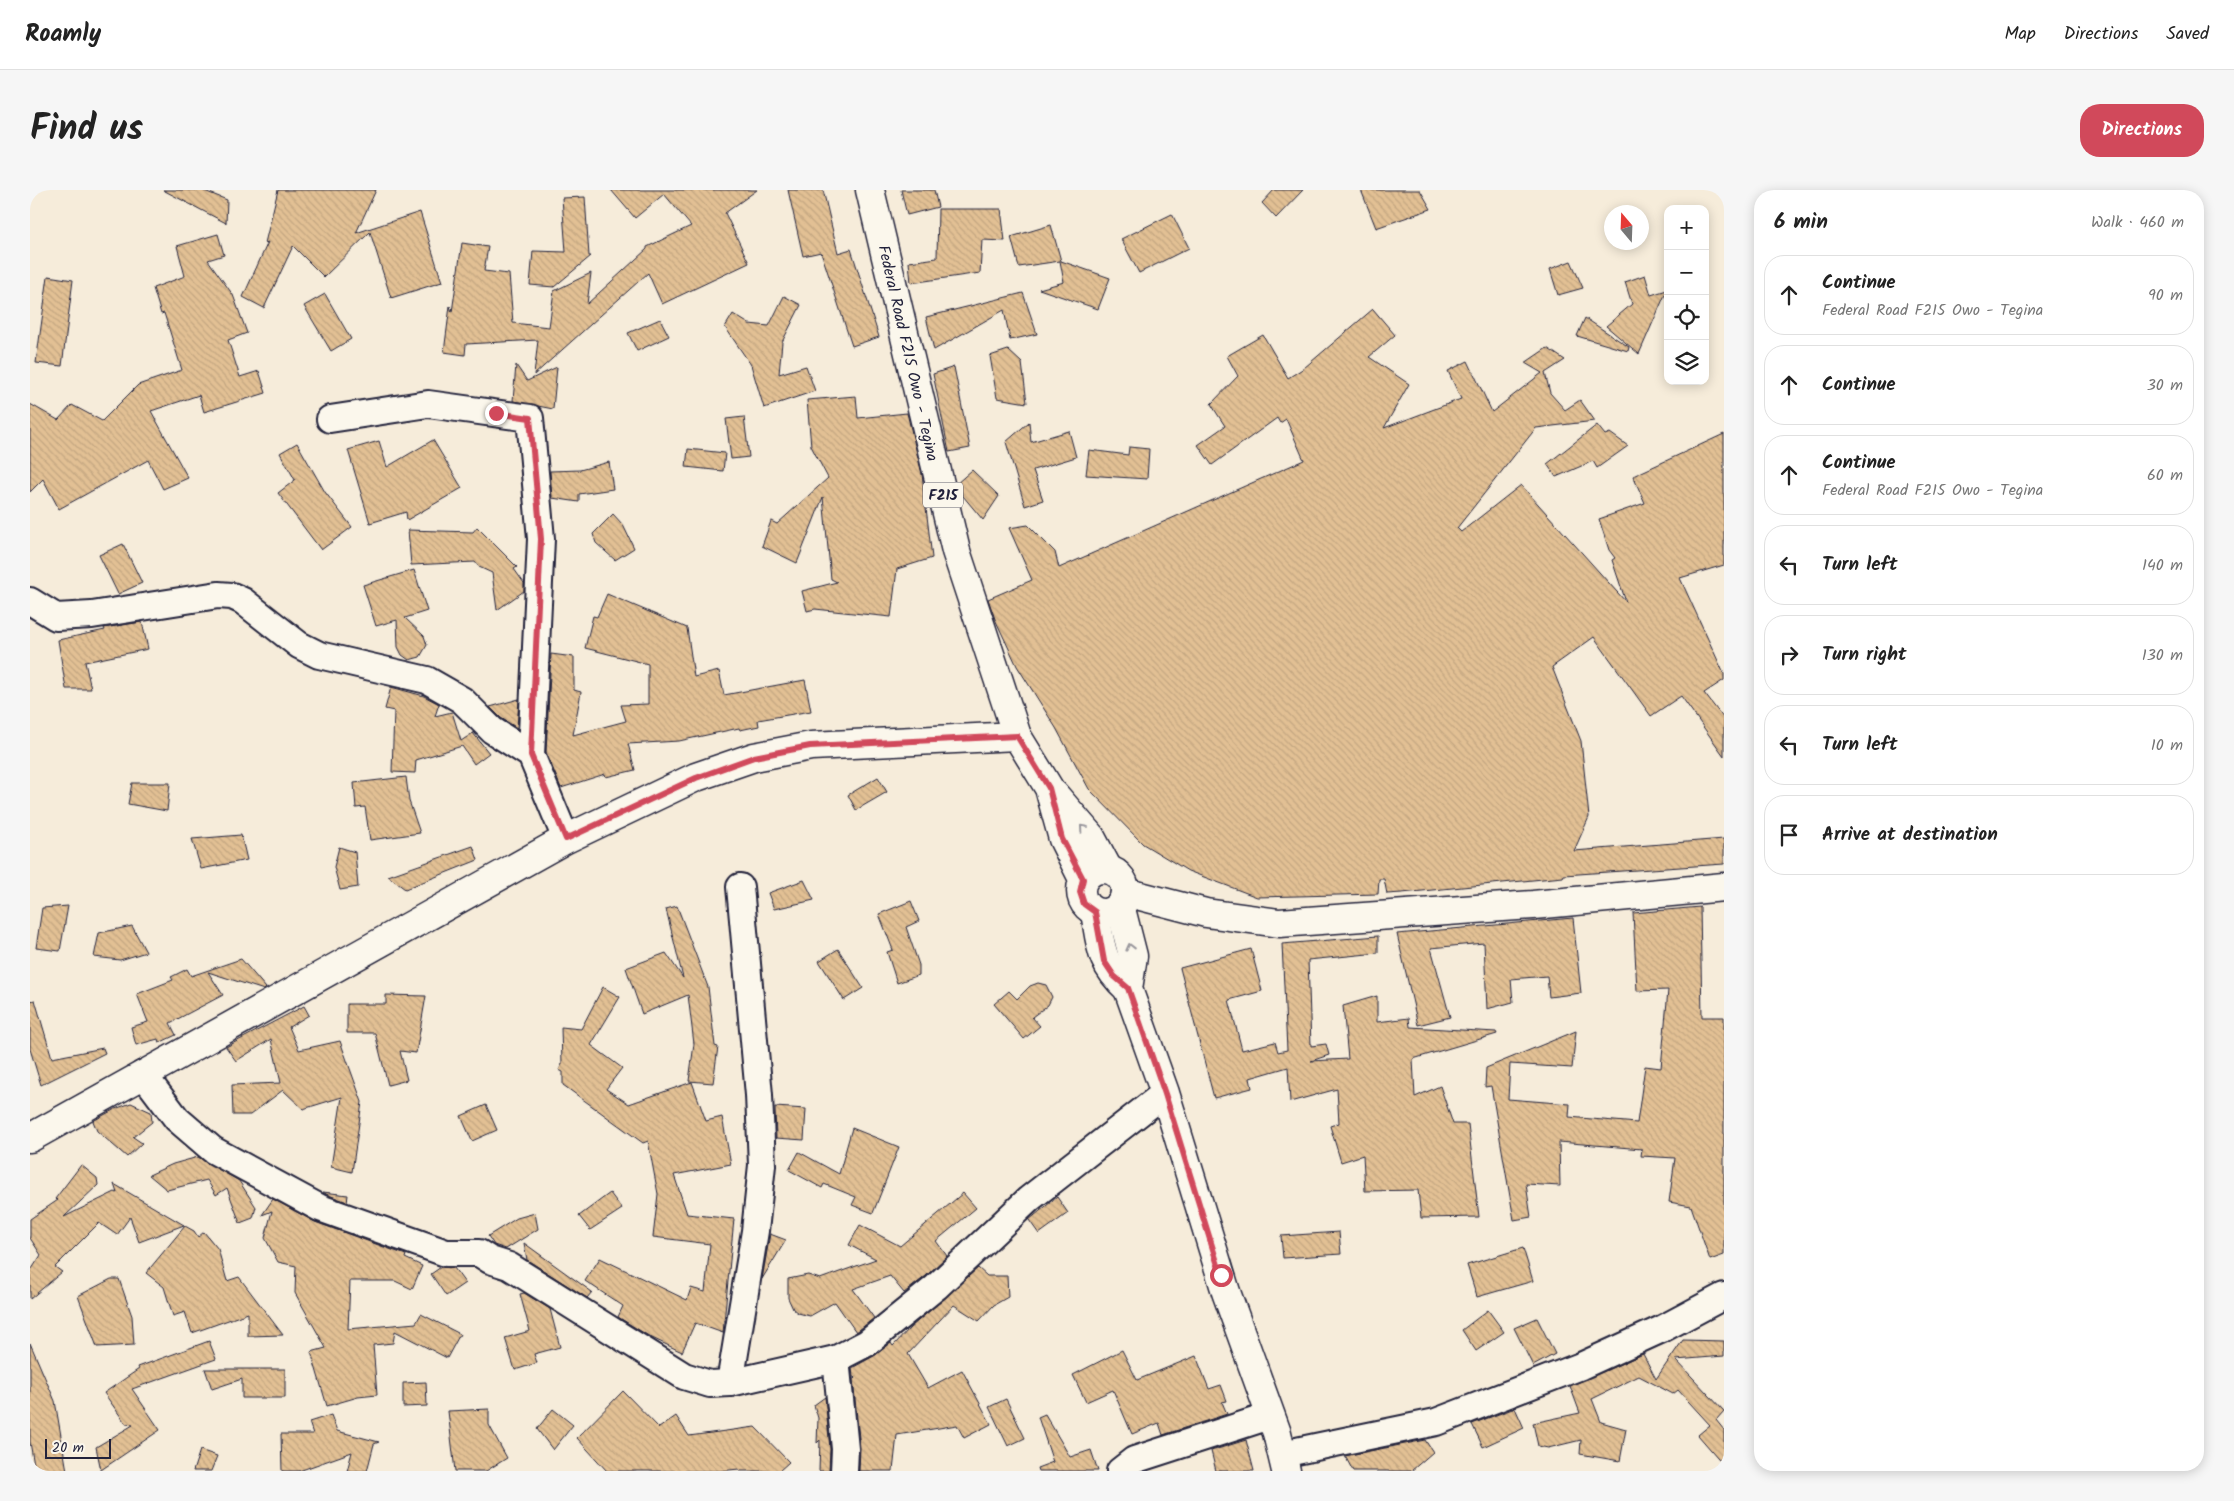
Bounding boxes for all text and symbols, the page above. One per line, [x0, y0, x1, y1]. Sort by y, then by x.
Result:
text: Roamly [25, 15, 101, 54]
text: Map [2004, 20, 2036, 49]
text: Directions [2064, 20, 2138, 49]
text: Saved [2166, 20, 2209, 49]
text: Find us [30, 102, 143, 158]
button: Directions [2080, 104, 2204, 157]
north arrow [1604, 205, 1649, 250]
map controls [1664, 205, 1709, 385]
button: + [1664, 205, 1709, 250]
text: 6 min [1774, 206, 1828, 239]
text: Walk · 460 m [2091, 210, 2184, 235]
street label: Federal Road F215 Owo - Tegina [870, 243, 945, 464]
button: − [1664, 250, 1709, 295]
text: Continue [1822, 268, 1895, 298]
icon: ahead [1775, 281, 1803, 309]
text: 90 m [2148, 283, 2183, 308]
button: locate [1664, 295, 1709, 340]
text: Federal Road F215 Owo - Tegina [1822, 298, 2043, 323]
button: layers [1664, 340, 1709, 385]
text: Continue [1822, 370, 1895, 400]
icon: ahead [1775, 371, 1803, 399]
text: 30 m [2147, 373, 2183, 398]
route end [485, 402, 508, 425]
text: Continue [1822, 448, 1895, 478]
icon: ahead [1775, 461, 1803, 489]
text: 60 m [2147, 463, 2183, 488]
text: Federal Road F215 Owo - Tegina [1822, 478, 2043, 503]
road number: F215 [923, 482, 963, 508]
text: Turn left [1822, 550, 1897, 580]
icon: left [1775, 551, 1803, 579]
text: 140 m [2142, 553, 2183, 578]
text: Turn right [1822, 640, 1907, 670]
icon: right [1775, 641, 1803, 669]
text: 130 m [2142, 643, 2183, 668]
text: Turn left [1822, 730, 1897, 760]
icon: left [1775, 731, 1803, 759]
text: 10 m [2151, 733, 2183, 758]
text: Arrive at destination [1822, 820, 1998, 850]
icon: arrive [1775, 821, 1803, 849]
one-way arrow [1080, 824, 1089, 833]
one-way arrow [1125, 942, 1136, 951]
route start [1210, 1264, 1233, 1287]
scale bar [45, 1436, 111, 1459]
text: 20 m [52, 1437, 84, 1459]

